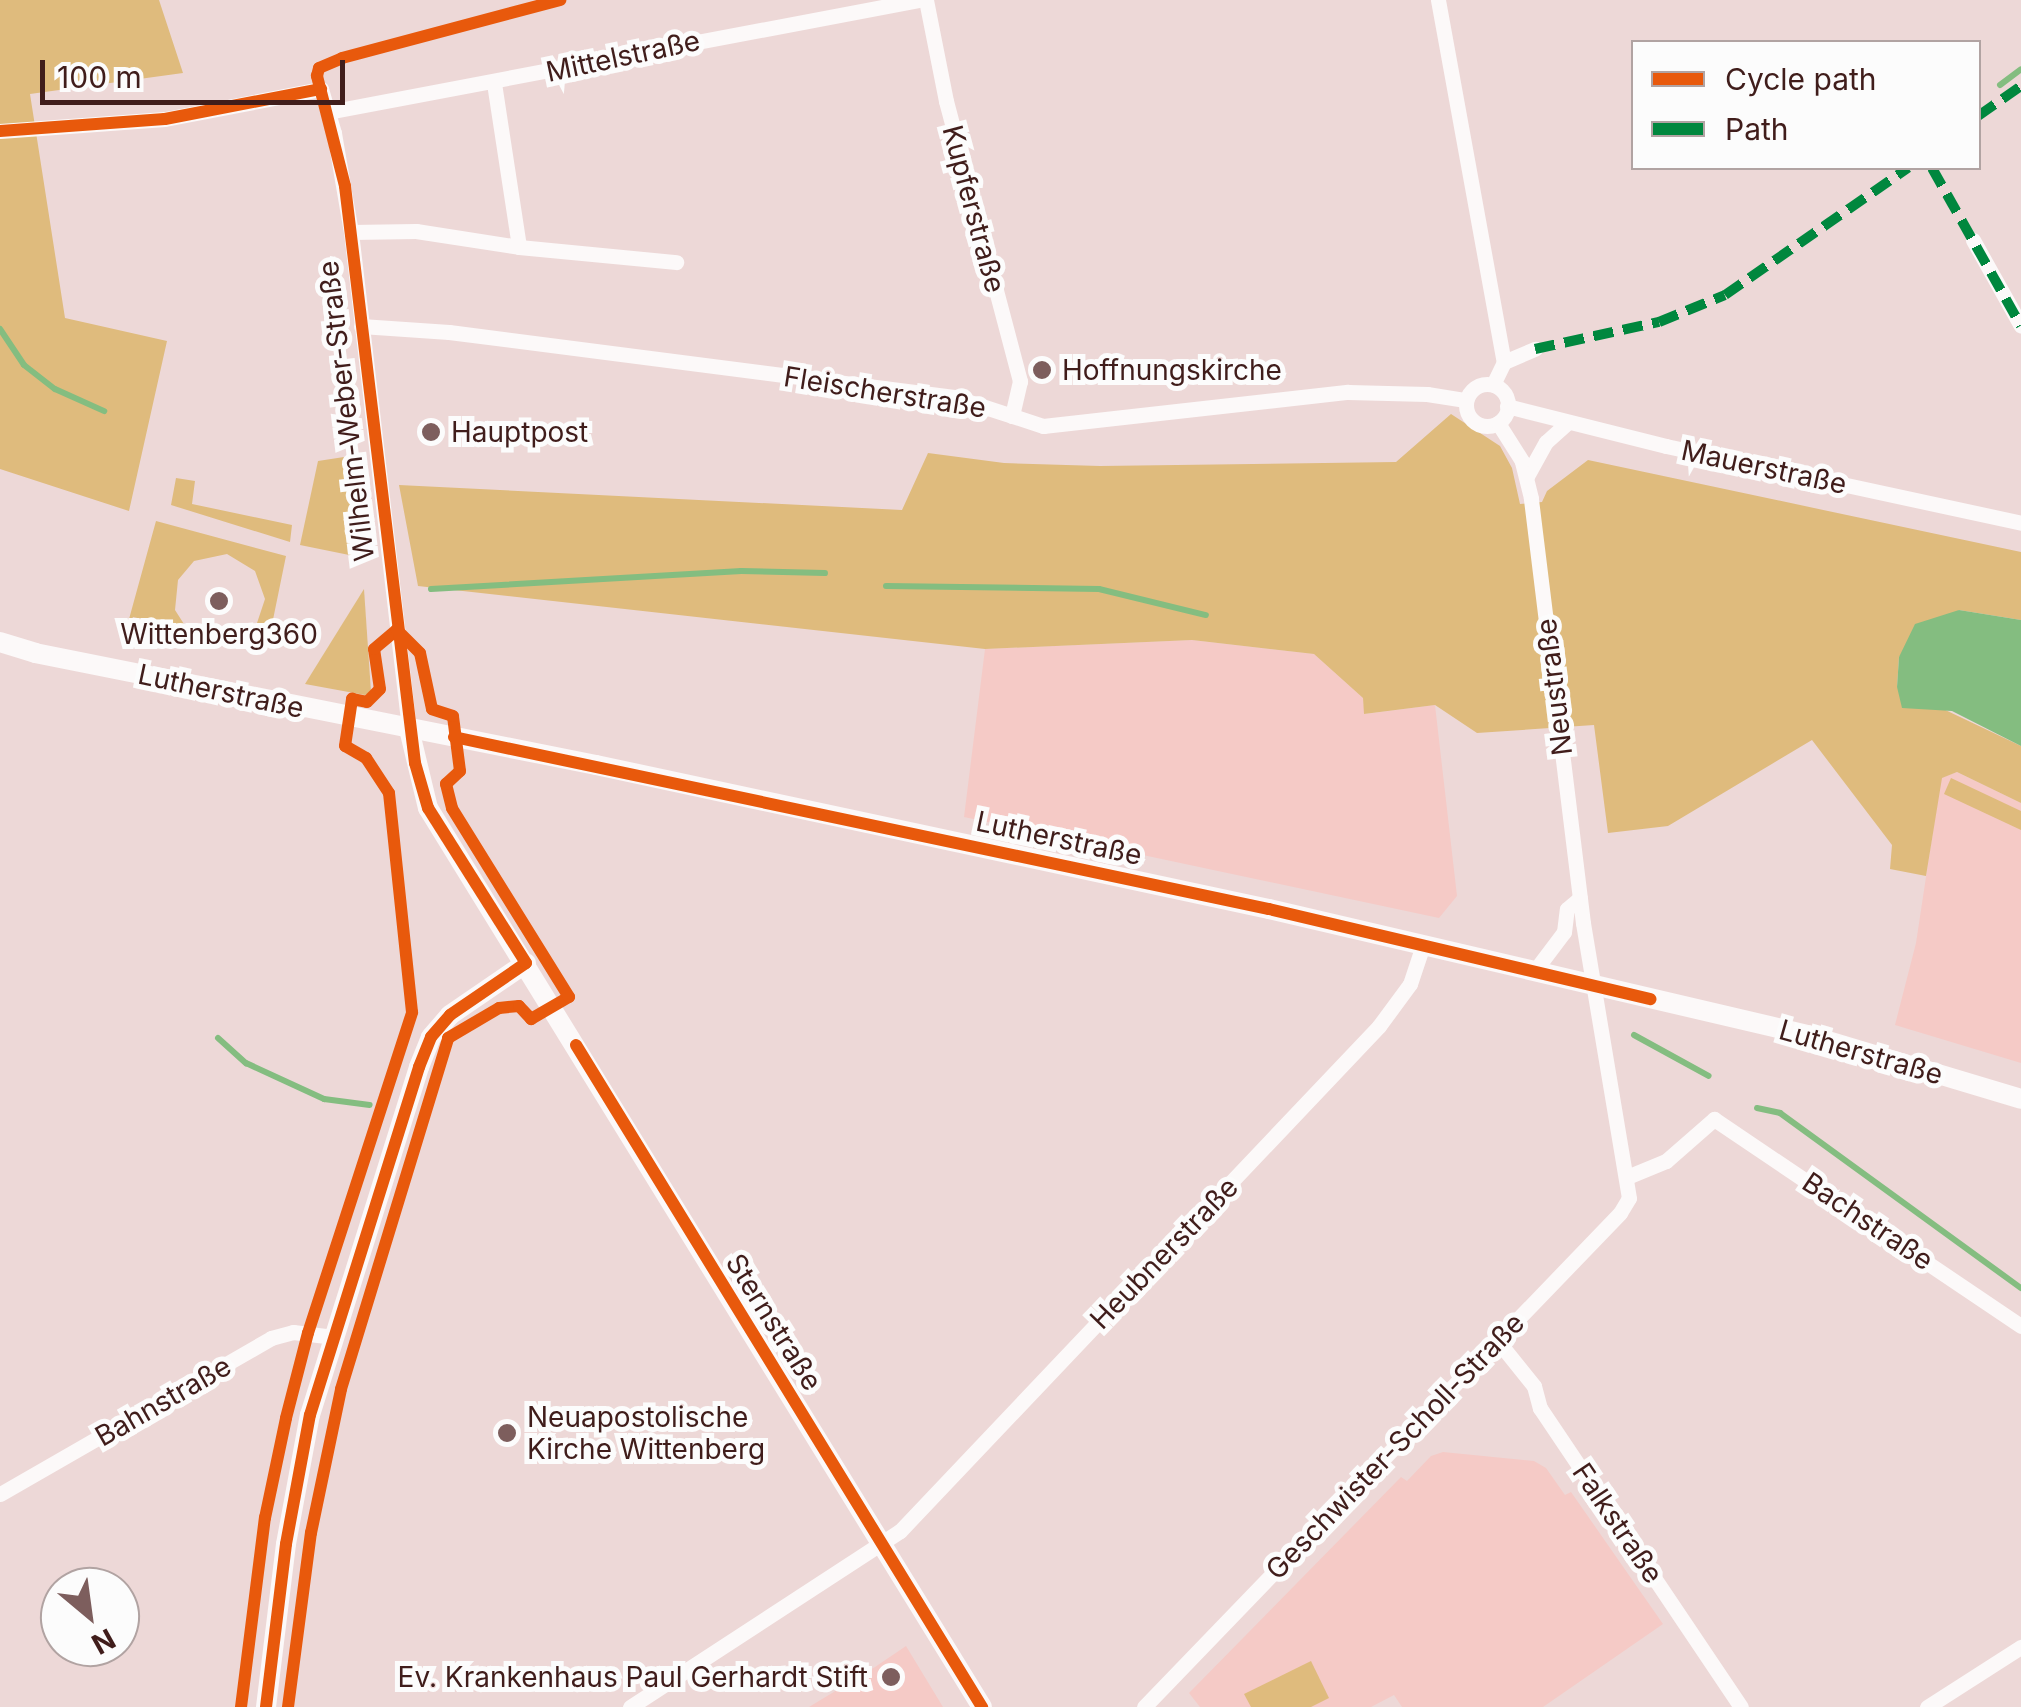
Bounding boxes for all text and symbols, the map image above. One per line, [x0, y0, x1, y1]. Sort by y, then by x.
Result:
street label: Mittelstraße [543, 23, 703, 89]
scale bar [45, 40, 350, 102]
legend [1631, 40, 1981, 170]
text: 100 m [57, 59, 142, 95]
text: Cycle path [1725, 61, 1877, 97]
text: Path [1725, 111, 1789, 147]
street label: Kupferstraße [936, 122, 1012, 296]
street label: Wilhelm-Weber-Straße [311, 259, 381, 563]
place label: Hoffnungskirche [1062, 353, 1282, 387]
street label: Fleischerstraße [781, 359, 989, 425]
marker: Hoffnungskirche [1031, 359, 1053, 381]
place label: Hauptpost [451, 415, 588, 449]
marker: Hauptpost [420, 421, 442, 443]
street label: Mauerstraße [1678, 433, 1850, 501]
marker: Wittenberg360 [208, 590, 230, 612]
place label: Wittenberg360 [120, 617, 318, 651]
street label: Neustraße [1529, 617, 1579, 757]
street label: Lutherstraße [135, 657, 307, 725]
street label: Lutherstraße [973, 804, 1145, 872]
street label: Lutherstraße [1775, 1013, 1947, 1091]
street label: Bachstraße [1796, 1165, 1940, 1277]
street label: Heubnerstraße [1083, 1170, 1245, 1336]
street label: Sternstraße [719, 1248, 829, 1396]
street label: Geschwister-Scholl-Straße [1259, 1306, 1531, 1586]
street label: Bahnstraße [89, 1349, 237, 1453]
place label: Neuapostolische Kirche Wittenberg [527, 1400, 765, 1466]
marker: Neuapostolische Kirche Wittenberg [496, 1422, 518, 1444]
street label: Falkstraße [1566, 1457, 1670, 1589]
north arrow [40, 1567, 140, 1667]
text: N [86, 1621, 121, 1662]
place label: Ev. Krankenhaus Paul Gerhardt Stift [398, 1660, 868, 1694]
marker: Ev. Krankenhaus Paul Gerhardt Stift [878, 1664, 904, 1690]

